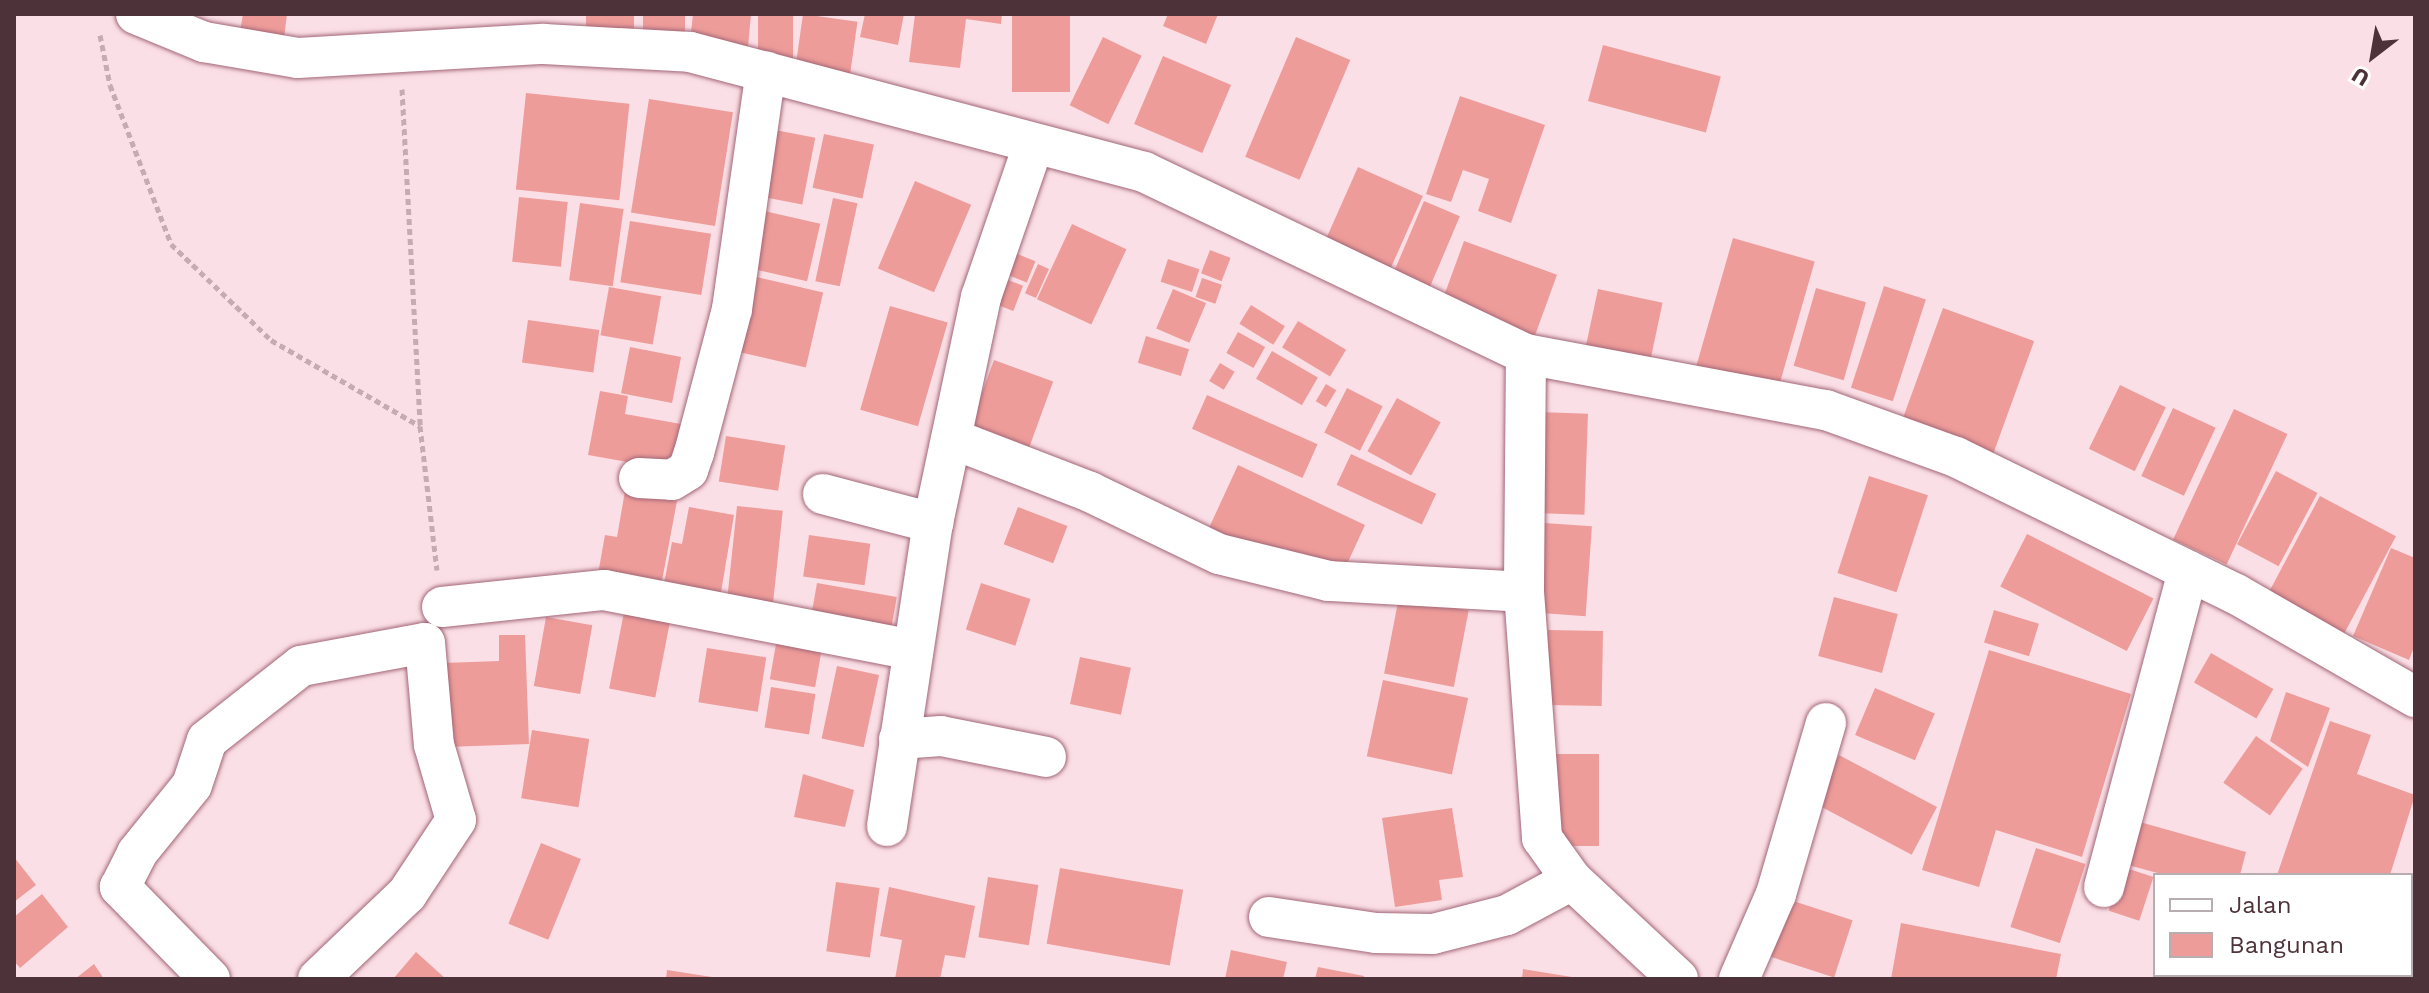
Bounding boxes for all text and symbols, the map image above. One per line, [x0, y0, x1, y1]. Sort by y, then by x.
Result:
north arrow [2333, 16, 2413, 96]
text: U [2347, 62, 2374, 92]
legend [2153, 873, 2413, 977]
text: Jalan [2229, 891, 2292, 919]
text: Bangunan [2229, 931, 2344, 959]

